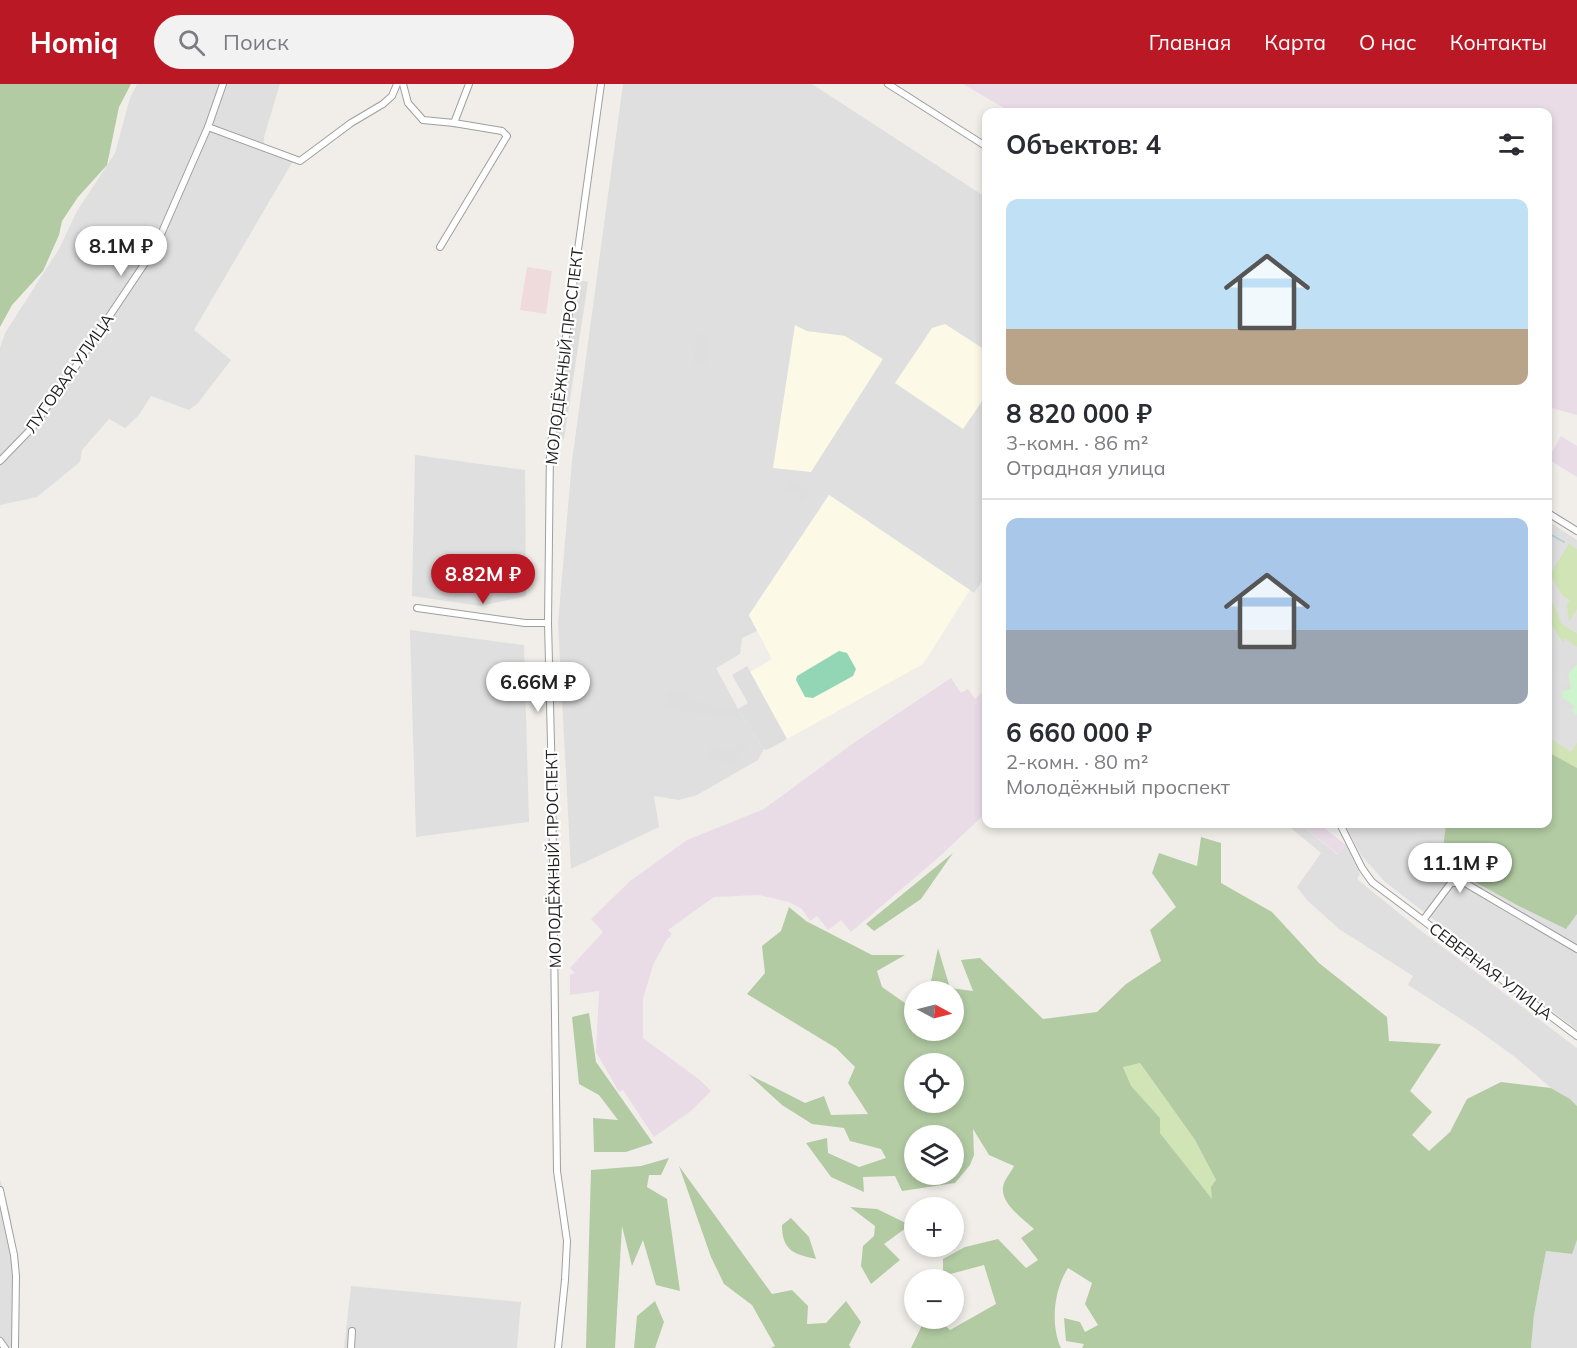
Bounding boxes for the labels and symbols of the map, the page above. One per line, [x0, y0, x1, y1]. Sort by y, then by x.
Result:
pin: 8.1M ₽ [72, 226, 170, 277]
street label: МОЛОДЁЖНЫЙ ПРОСПЕКТ [541, 246, 587, 466]
street label: ЛУГОВАЯ УЛИЦА [20, 309, 118, 436]
pin: 8.82M ₽ [428, 554, 538, 605]
pin: 6.66M ₽ [483, 662, 593, 713]
street label: МОЛОДЁЖНЫЙ ПРОСПЕКТ [541, 749, 565, 968]
pin: 11.1M ₽ [1405, 843, 1515, 894]
street label: СЕВЕРНАЯ УЛИЦА [1425, 918, 1557, 1024]
north arrow [904, 981, 964, 1041]

